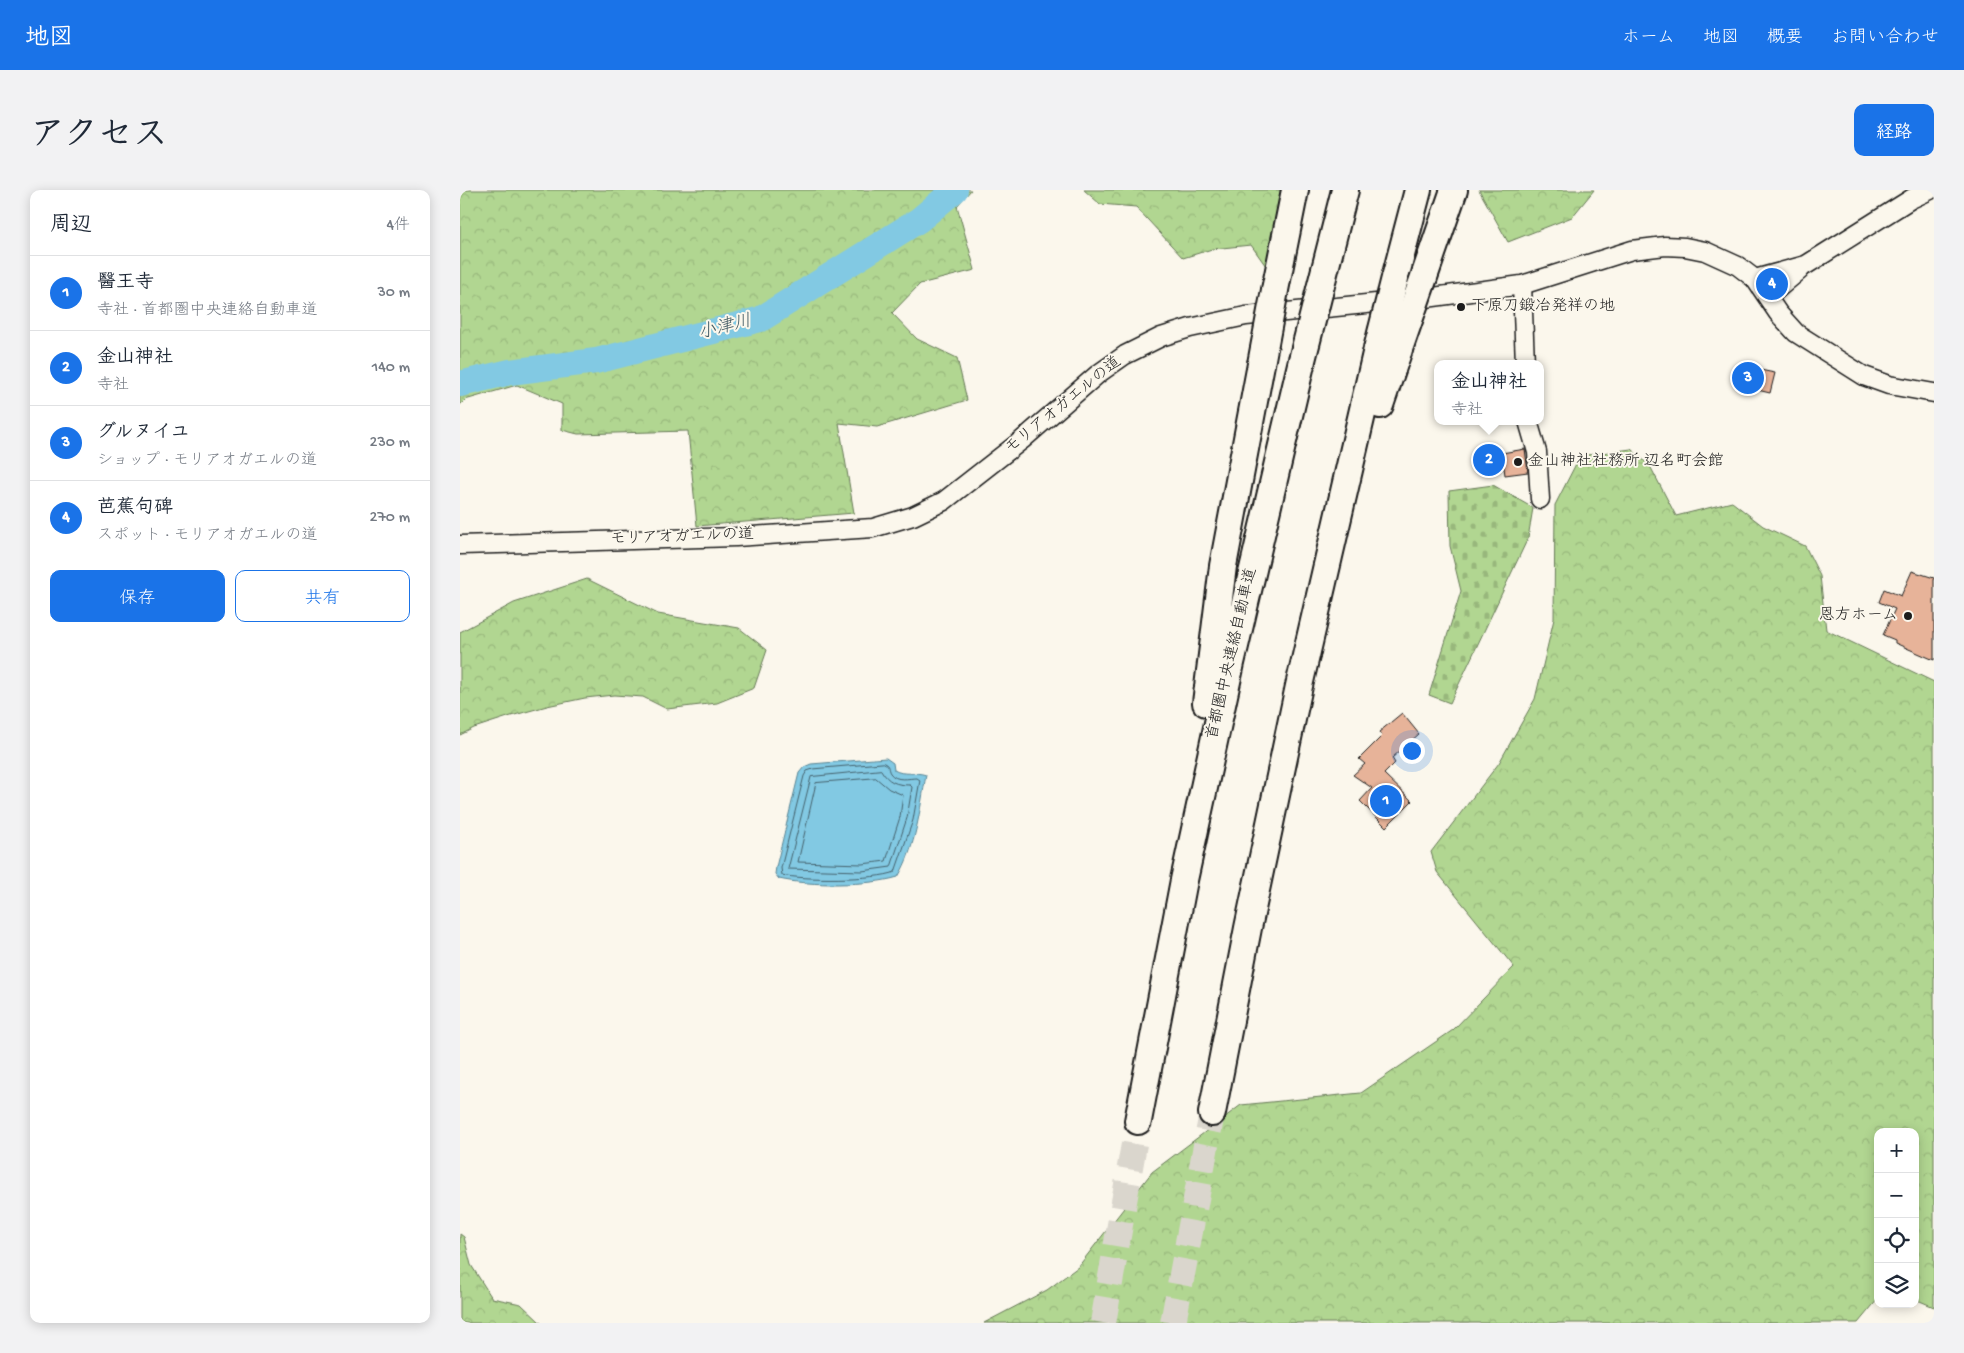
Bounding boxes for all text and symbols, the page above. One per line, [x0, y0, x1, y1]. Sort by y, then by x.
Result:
text: 地図 [25, 25, 73, 54]
text: ホーム [1622, 28, 1675, 49]
text: 地図 [1703, 28, 1739, 49]
text: 概要 [1767, 28, 1803, 49]
text: お問い合わせ [1831, 28, 1939, 49]
button: 経路 [1854, 104, 1934, 156]
text: アクセス [30, 117, 168, 158]
text: 周辺 [50, 214, 92, 239]
text: 4件 [386, 217, 410, 236]
pin: 4 [1756, 265, 1788, 303]
text: 醫王寺 [97, 272, 154, 295]
text: 1 [63, 284, 69, 303]
text: 30 m [377, 284, 410, 303]
place label: 下原刀鍛冶発祥の地 [1471, 297, 1615, 317]
marker: 下原刀鍛冶発祥の地 [1455, 301, 1467, 313]
text: 寺社 · 首都圏中央連絡自動車道 [97, 302, 318, 321]
water label: 小津川 [696, 310, 754, 345]
text: 金山神社 [97, 347, 173, 370]
street label: モリアオガエルの道 [1001, 353, 1126, 459]
text: 2 [62, 359, 70, 378]
text: 140 m [372, 359, 410, 378]
pin: 3 [1732, 359, 1764, 397]
popup [1434, 360, 1544, 425]
text: 金山神社 [1451, 372, 1527, 395]
text: 寺社 [97, 377, 129, 396]
text: 寺社 [1451, 402, 1483, 421]
text: グルヌイユ [97, 422, 190, 445]
text: 3 [62, 434, 70, 453]
text: 230 m [370, 434, 410, 453]
pin: 2 [1473, 441, 1505, 479]
place label: 金山神社社務所 辺名町会館 [1528, 451, 1724, 472]
text: ショップ · モリアオガエルの道 [97, 452, 317, 471]
marker: 金山神社社務所 辺名町会館 [1512, 456, 1524, 468]
text: 芭蕉句碑 [97, 497, 173, 520]
text: 4 [62, 509, 70, 528]
text: 270 m [370, 509, 410, 528]
street label: モリアオガエルの道 [610, 525, 754, 550]
text: スポット · モリアオガエルの道 [97, 527, 318, 546]
street label: 首都圏中央連絡自動車道 [1202, 566, 1262, 742]
button: 保存 [50, 570, 225, 622]
button: 共有 [235, 570, 410, 622]
place label: 恩方ホーム [1819, 606, 1898, 626]
marker: 恩方ホーム [1902, 610, 1914, 622]
your location [1399, 738, 1425, 764]
pin: 1 [1370, 782, 1402, 820]
map controls [1874, 1128, 1919, 1308]
button: + [1874, 1128, 1919, 1173]
button: − [1874, 1173, 1919, 1218]
button: locate [1874, 1218, 1919, 1263]
button: layers [1874, 1263, 1919, 1308]

